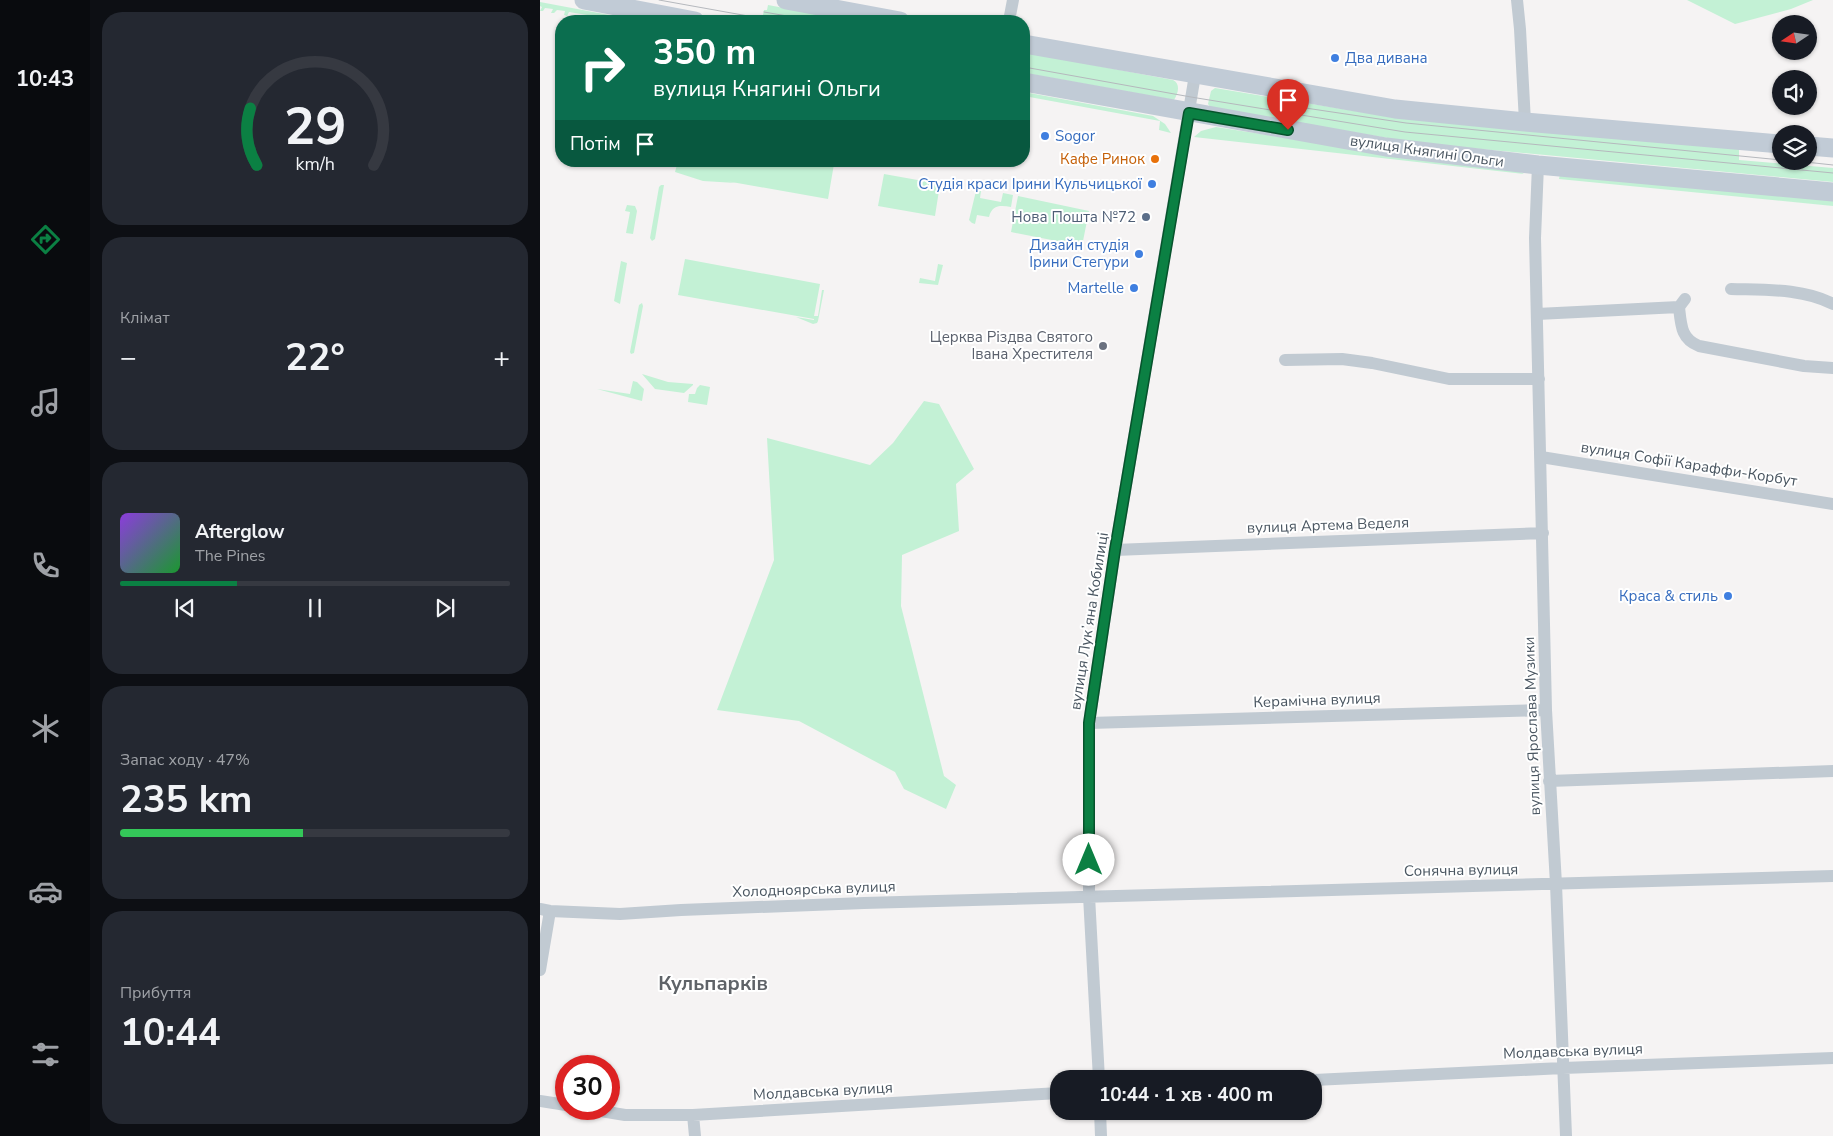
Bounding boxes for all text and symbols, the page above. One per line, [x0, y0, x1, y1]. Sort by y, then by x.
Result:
north arrow [1772, 15, 1818, 60]
map controls [1772, 15, 1817, 170]
text: 350 m [653, 29, 756, 76]
icon: right [570, 35, 635, 100]
place label: Два дивана [1345, 48, 1428, 68]
marker: Два дивана [1329, 52, 1341, 64]
text: 10:43 [16, 64, 74, 94]
button: sound [1772, 70, 1817, 115]
text: вулиця Княгині Ольги [653, 74, 881, 104]
pin [1267, 79, 1309, 130]
icon: arrive [1274, 86, 1302, 114]
text: 29 [284, 91, 346, 162]
button: layers [1772, 125, 1817, 170]
place label: Sogor [1055, 126, 1096, 146]
icon: arrive [631, 130, 659, 158]
marker: Sogor [1039, 130, 1051, 142]
street label: вулиця Княгині Ольги [1349, 130, 1505, 172]
text: Потім [570, 131, 621, 157]
place label: Кафе Ринок [1060, 149, 1145, 169]
text: km/h [295, 152, 335, 176]
marker: Кафе Ринок [1149, 153, 1161, 165]
place label: Студія краси Ірини Кульчицької [918, 174, 1142, 194]
marker: Студія краси Ірини Кульчицької [1146, 178, 1158, 190]
place label: Нова Пошта №72 [1011, 207, 1136, 227]
marker: Нова Пошта №72 [1140, 211, 1152, 223]
icon: directions [28, 222, 63, 257]
place label: Дизайн студія Ірини Стегури [1029, 235, 1129, 272]
marker: Дизайн студія Ірини Стегури [1133, 248, 1145, 260]
place label: Martelle [1068, 278, 1124, 298]
marker: Martelle [1128, 282, 1140, 294]
text: Клімат [120, 307, 170, 329]
place label: Церква Різдва Святого Івана Хрестителя [930, 327, 1093, 364]
text: 22° [285, 332, 345, 383]
text: − [120, 339, 137, 377]
text: + [493, 339, 510, 377]
marker: Церква Різдва Святого Івана Хрестителя [1097, 340, 1109, 352]
icon: music [28, 385, 63, 420]
street label: вулиця Софії Караффи-Корбут [1579, 437, 1799, 491]
street label: вулиця Артема Веделя [1247, 512, 1409, 538]
text: Afterglow [195, 519, 285, 545]
street label: вулиця Лукʼяна Кобилиці [1065, 531, 1113, 711]
text: The Pines [195, 545, 265, 567]
icon: phone [28, 548, 63, 583]
place label: Краса & стиль [1619, 586, 1718, 606]
marker: Краса & стиль [1722, 590, 1734, 602]
icon: previous [171, 594, 199, 622]
icon: pause [301, 594, 329, 622]
icon: next [431, 594, 459, 622]
street label: вулиця Ярослава Музики [1519, 636, 1545, 816]
street label: Керамічна вулиця [1253, 688, 1381, 712]
icon: climate [28, 711, 63, 746]
text: Запас ходу · 47% [120, 749, 250, 771]
text: 235 km [120, 774, 252, 825]
position arrow [1062, 833, 1114, 885]
street label: Сонячна вулиця [1404, 859, 1518, 881]
icon: car [28, 874, 63, 909]
street label: Холодноярська вулиця [732, 876, 896, 902]
district label: Кульпарків [658, 970, 768, 997]
text: Прибуття [120, 982, 191, 1004]
text: 10:44 [120, 1007, 221, 1058]
icon: filters [28, 1037, 63, 1072]
street label: Молдавська вулиця [1503, 1039, 1643, 1063]
speed limit sign: 30 [555, 1055, 620, 1120]
street label: Молдавська вулиця [753, 1077, 893, 1105]
text: 10:44 · 1 хв · 400 m [1099, 1082, 1273, 1108]

